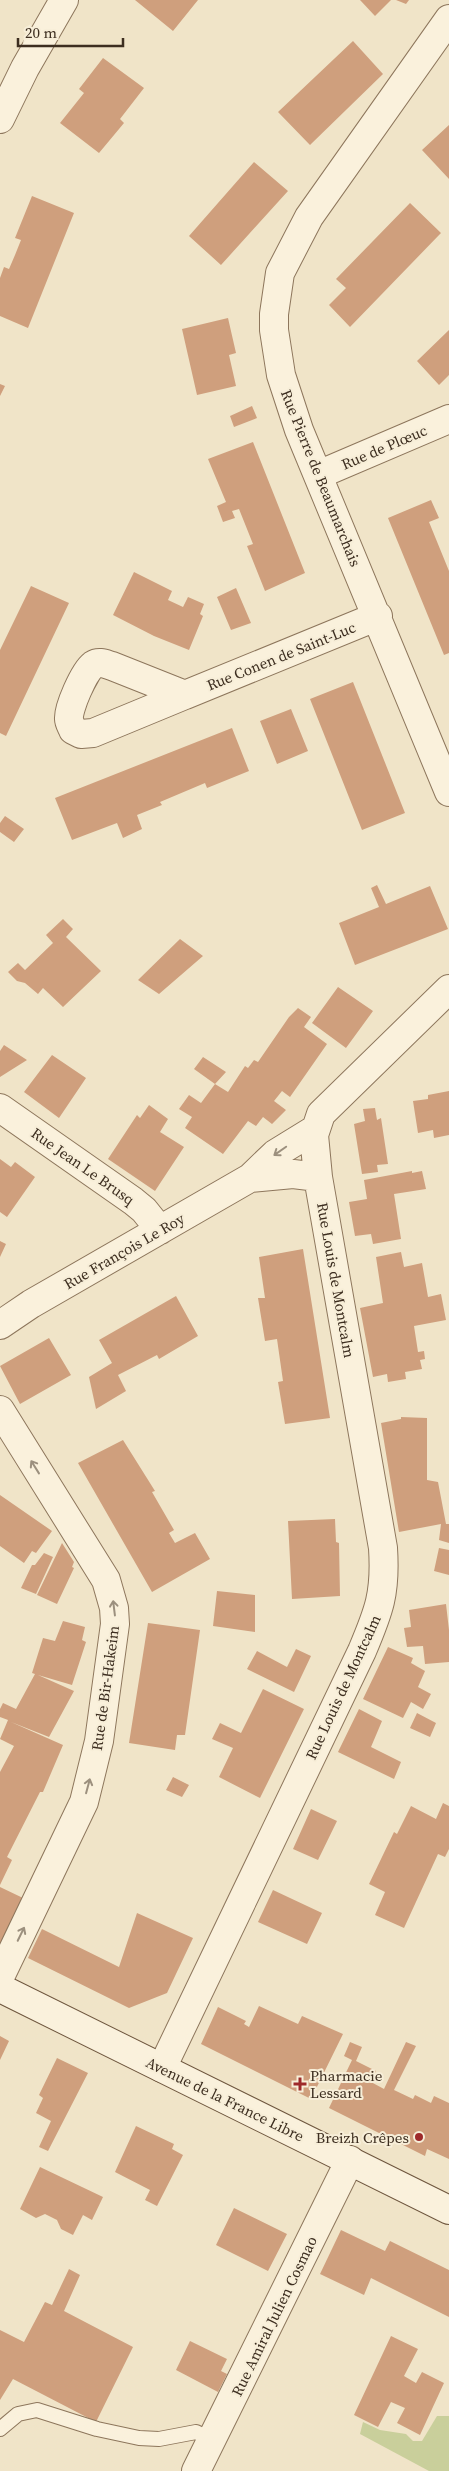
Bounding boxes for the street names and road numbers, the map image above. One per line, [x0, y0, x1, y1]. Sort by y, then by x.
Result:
street label: Rue Pierre de Beaumarchais [276, 386, 366, 570]
street label: Rue de Plœuc [338, 419, 430, 475]
street label: Rue Conen de Saint-Luc [203, 617, 359, 695]
street label: Rue Jean Le Brusq [27, 1122, 139, 1210]
street label: Rue Louis de Montcalm [312, 1201, 360, 1360]
street label: Rue François Le Roy [60, 1208, 188, 1294]
street label: Rue Louis de Montcalm [300, 1611, 386, 1763]
street label: Rue de Bir-Hakeim [86, 1624, 124, 1752]
street label: Avenue de la France Libre [142, 2052, 308, 2147]
street label: Rue Amiral Julien Cosmao [226, 2232, 322, 2400]

